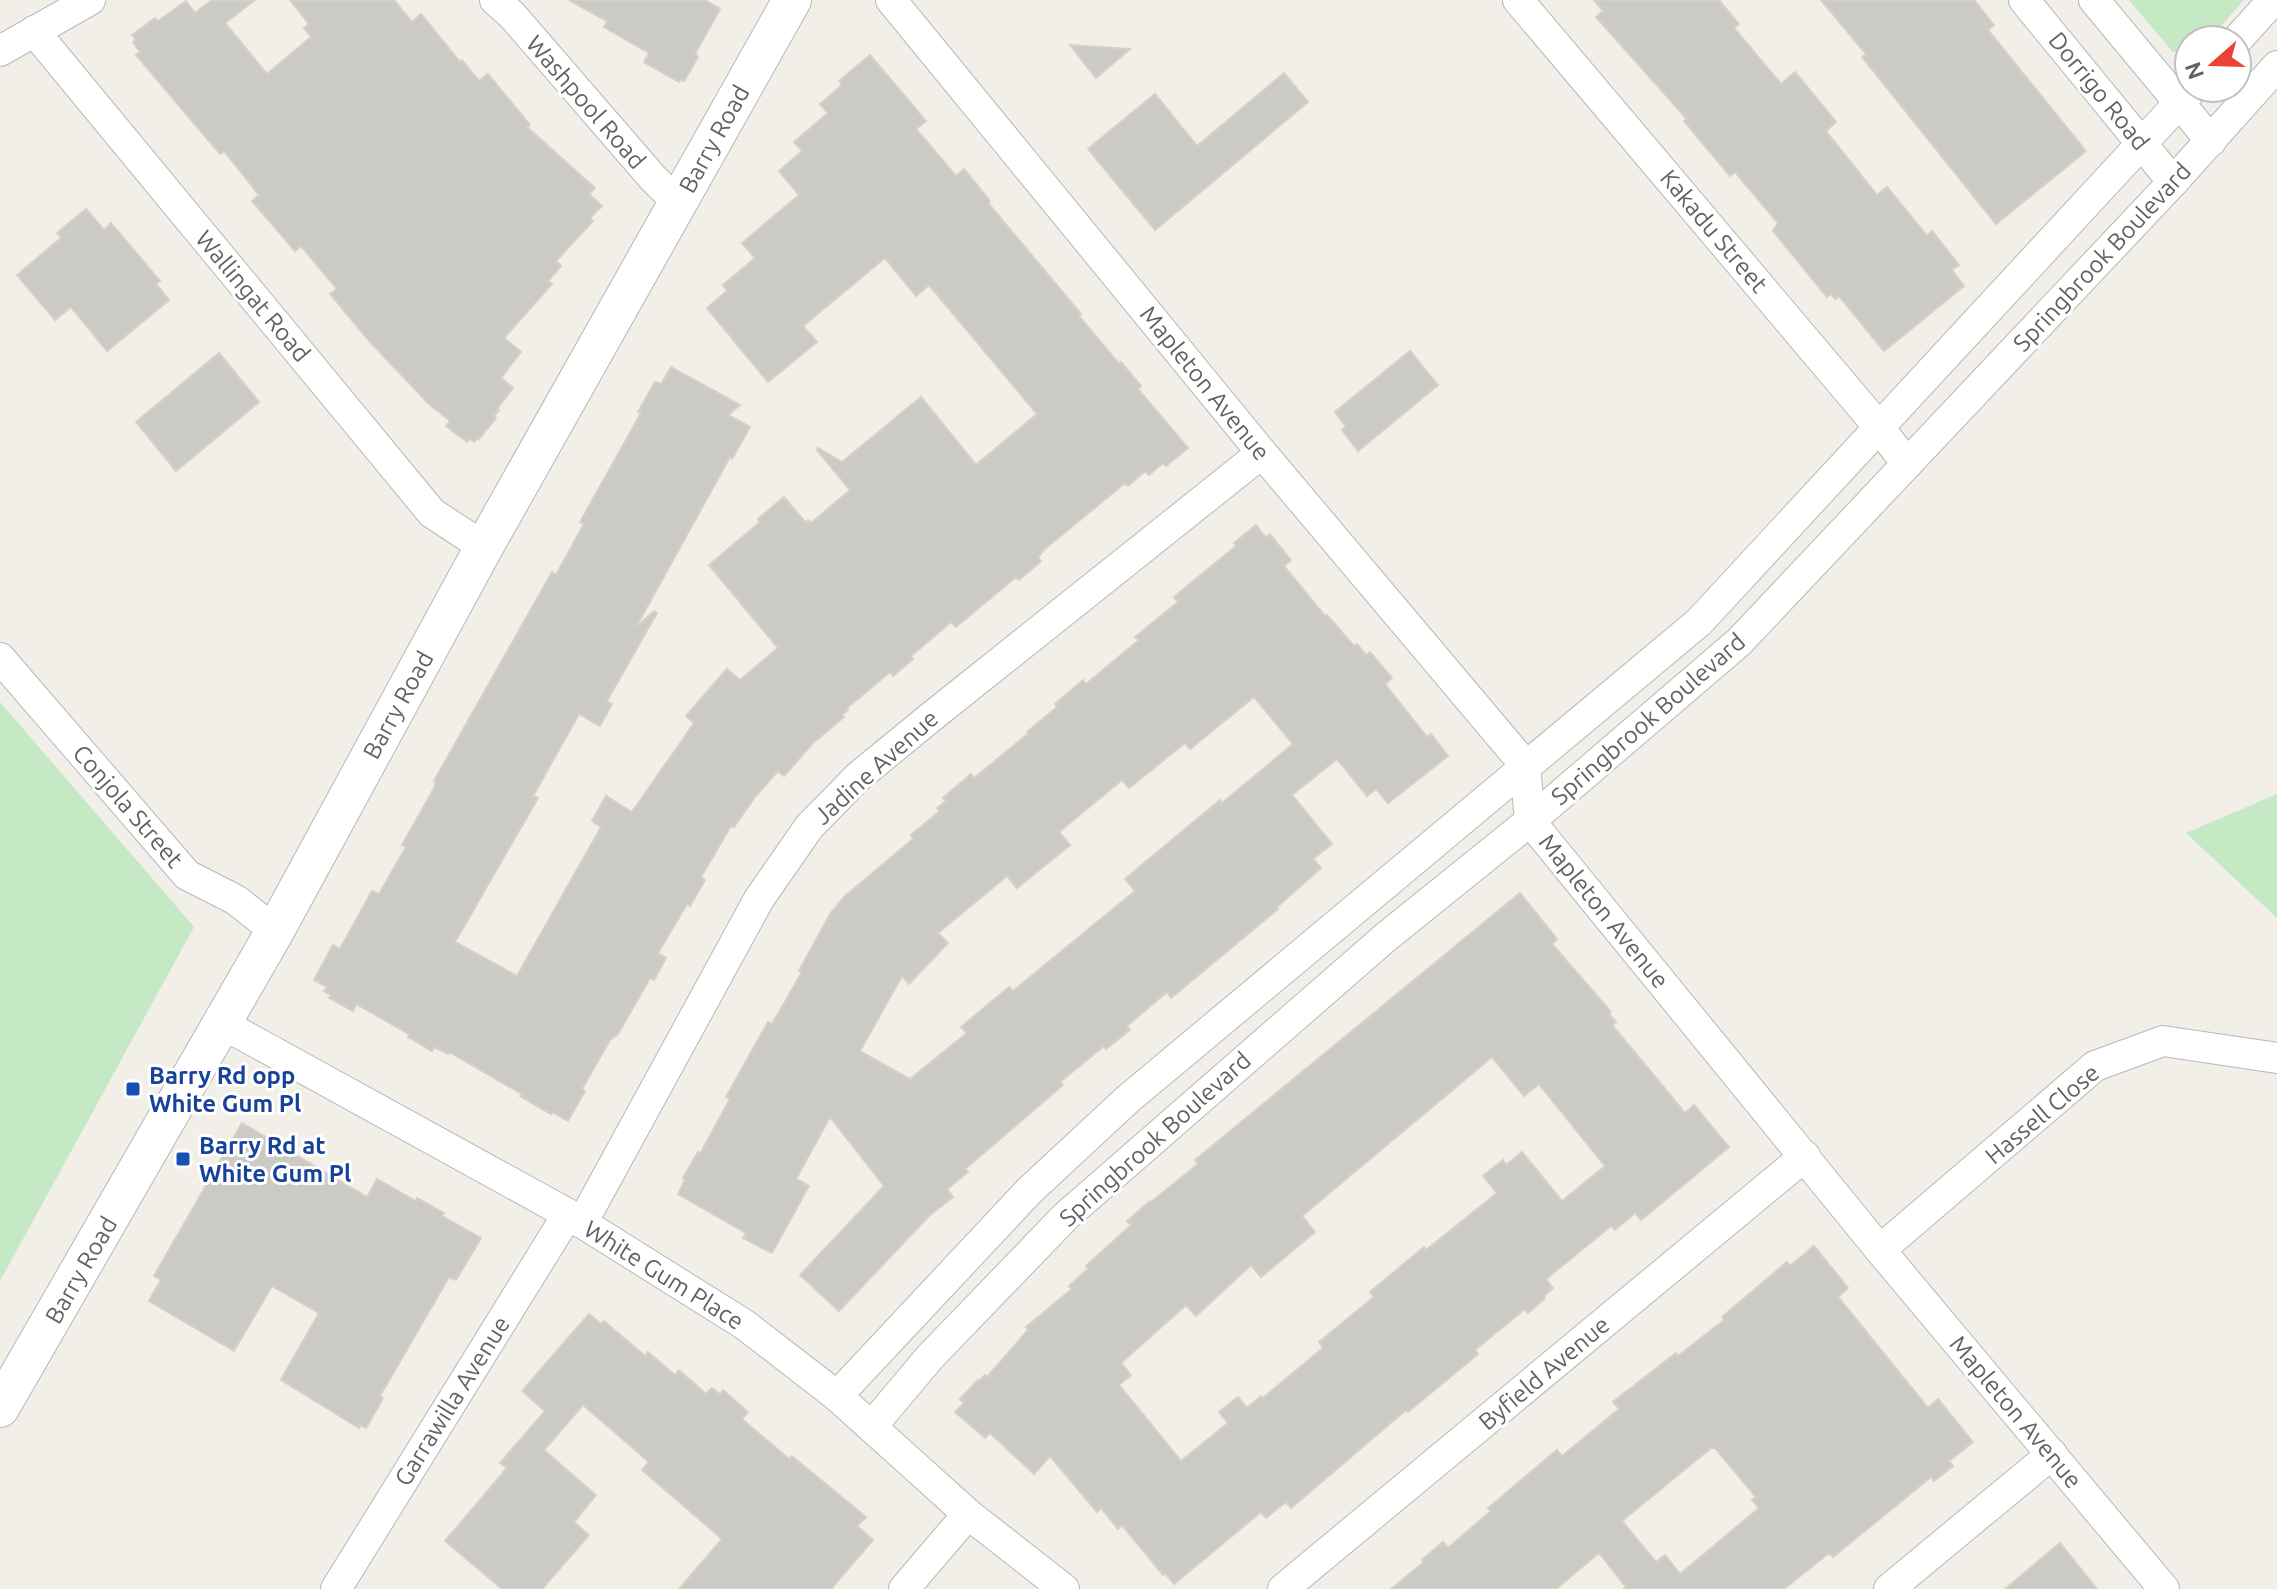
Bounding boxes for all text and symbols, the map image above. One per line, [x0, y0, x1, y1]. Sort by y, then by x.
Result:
north arrow [2173, 24, 2253, 104]
street label: Dorrigo Road [2043, 27, 2155, 155]
street label: Washpool Road [521, 30, 651, 174]
text: N [2179, 59, 2208, 83]
street label: Barry Road [673, 81, 755, 197]
street label: Springbrook Boulevard [2008, 157, 2196, 357]
street label: Kakadu Street [1655, 164, 1773, 298]
street label: Wallingat Road [190, 225, 316, 367]
street label: Mapleton Avenue [1135, 301, 1275, 465]
street label: Springbrook Boulevard [1546, 628, 1750, 810]
street label: Barry Road [357, 647, 439, 763]
street label: Jadine Avenue [809, 704, 943, 830]
street label: Conjola Street [67, 739, 189, 873]
street label: Mapleton Avenue [1534, 829, 1674, 993]
street label: Springbrook Boulevard [1054, 1046, 1256, 1232]
street label: Hassell Close [1980, 1059, 2104, 1169]
place label: Barry Rd opp White Gum Pl [149, 1062, 301, 1117]
marker: Barry Rd opp White Gum Pl [124, 1080, 142, 1098]
place label: Barry Rd at White Gum Pl [199, 1132, 351, 1187]
marker: Barry Rd at White Gum Pl [174, 1150, 192, 1168]
street label: Barry Road [40, 1212, 122, 1328]
street label: White Gum Place [579, 1215, 749, 1335]
street label: Garrawilla Avenue [389, 1311, 515, 1491]
street label: Byfield Avenue [1473, 1311, 1615, 1435]
street label: Mapleton Avenue [1945, 1330, 2087, 1494]

